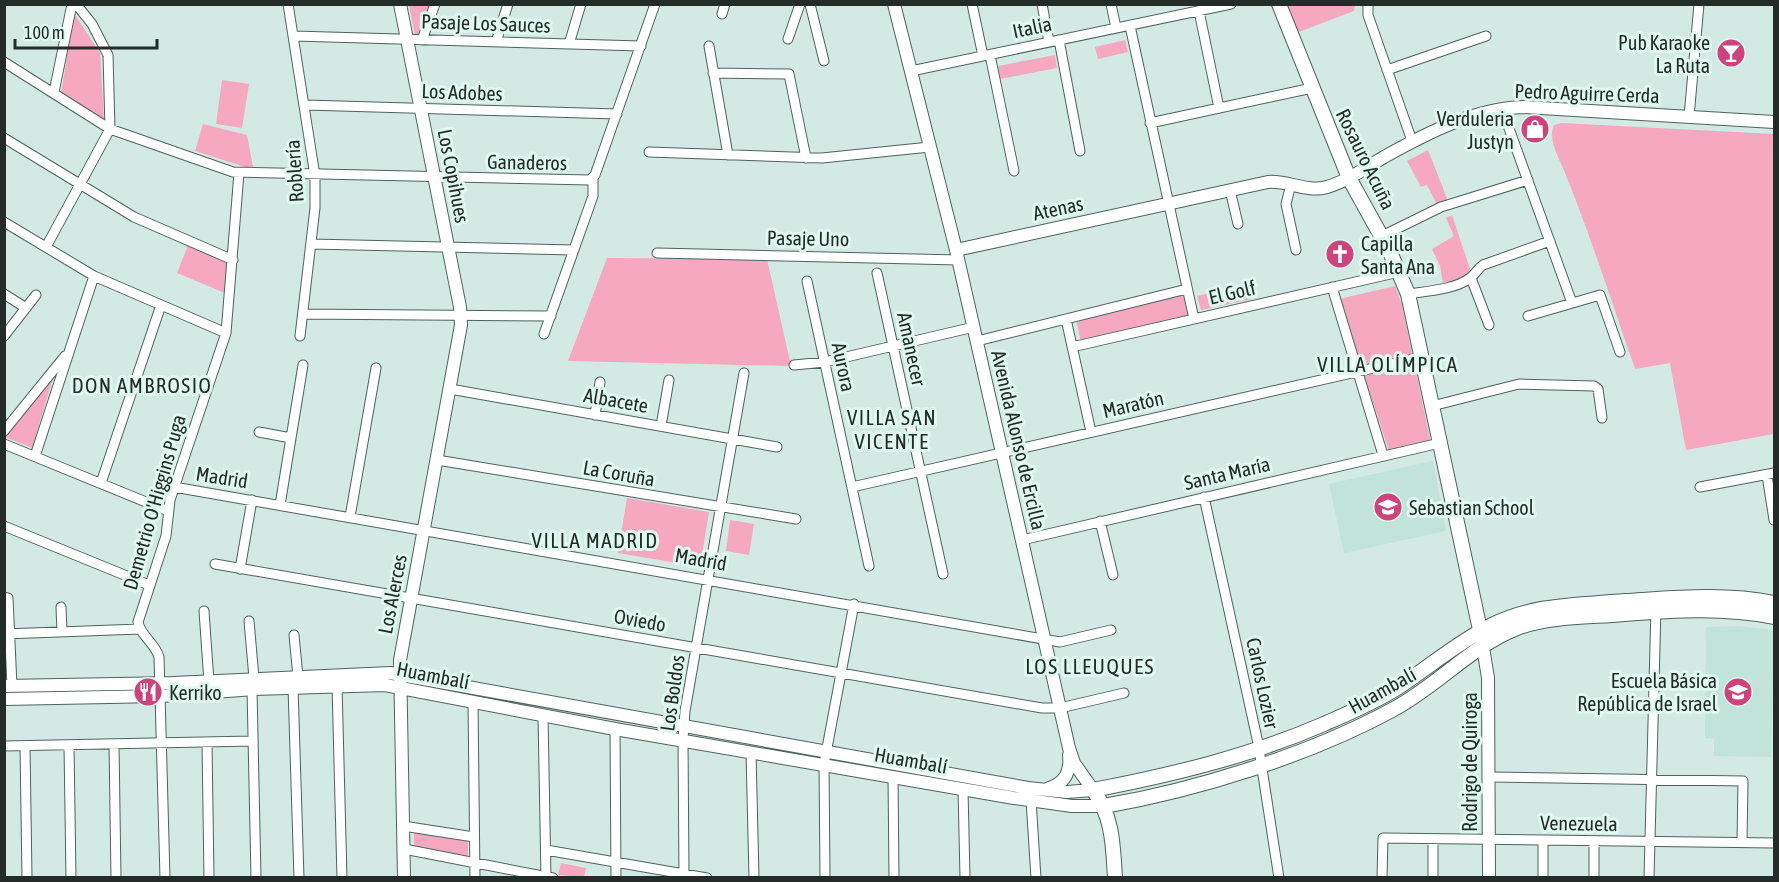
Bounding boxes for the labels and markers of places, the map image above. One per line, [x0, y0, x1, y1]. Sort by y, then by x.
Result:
place label: Pub Karaoke La Ruta [1618, 31, 1710, 77]
bar icon: Pub Karaoke La Ruta [1715, 37, 1747, 69]
place label: Verduleria Justyn [1437, 107, 1514, 153]
shop icon: Verduleria Justyn [1519, 113, 1551, 145]
place label: Capilla Santa Ana [1361, 232, 1435, 278]
church icon: Capilla Santa Ana [1324, 238, 1356, 270]
school or university icon: Sebastian School [1372, 491, 1404, 523]
place label: Sebastian School [1409, 496, 1535, 519]
place label: Escuela Básica República de Israel [1577, 669, 1718, 715]
restaurant icon: Kerriko [132, 676, 164, 708]
school or university icon: Escuela Básica República de Israel [1722, 676, 1754, 708]
place label: Kerriko [169, 681, 222, 704]

